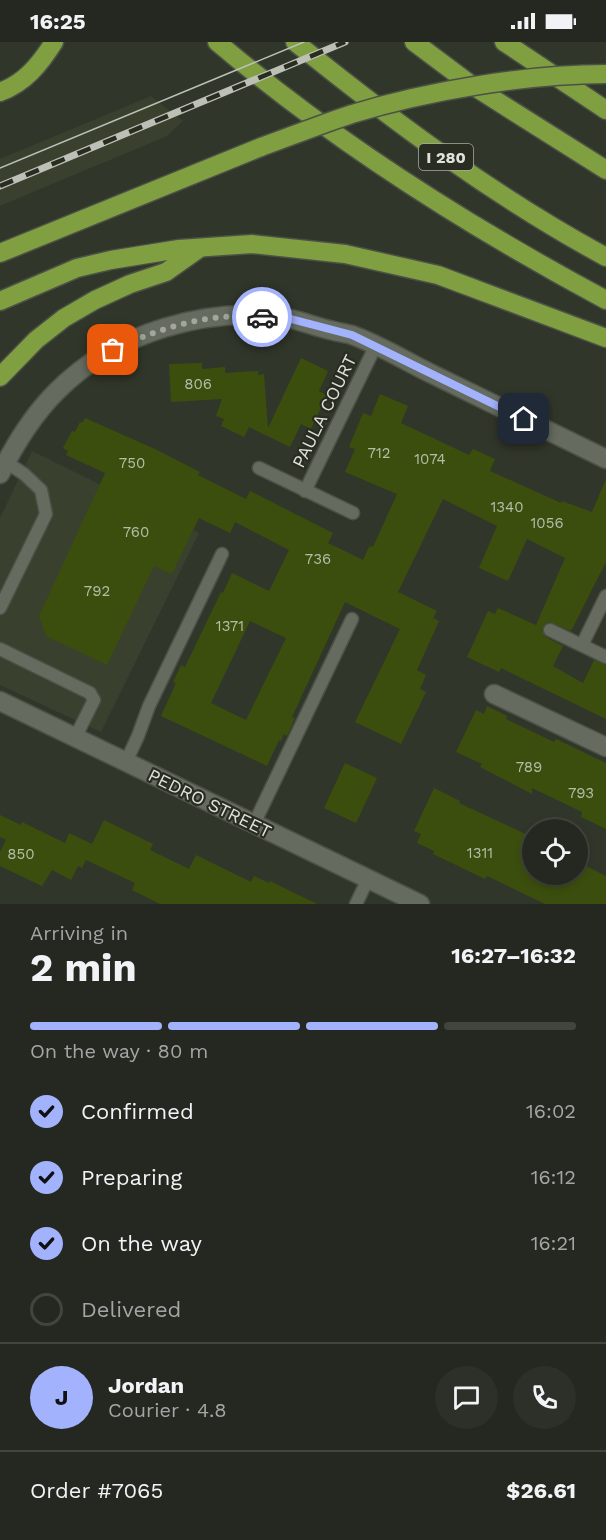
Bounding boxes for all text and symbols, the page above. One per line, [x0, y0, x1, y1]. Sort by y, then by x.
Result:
text: 16:25 [30, 9, 86, 34]
road number: I 280 [419, 144, 473, 170]
courier [232, 287, 292, 347]
icon: car [246, 301, 279, 334]
pin [87, 324, 138, 375]
icon: bag [96, 333, 129, 366]
street label: PAULA COURT [288, 351, 361, 471]
house number: 806 [184, 375, 212, 393]
pin [498, 393, 549, 444]
icon: home [507, 402, 540, 435]
house number: 712 [367, 444, 391, 462]
house number: 1074 [414, 450, 446, 468]
house number: 750 [119, 454, 145, 472]
house number: 1340 [490, 498, 524, 516]
house number: 1056 [530, 514, 564, 532]
house number: 760 [123, 523, 149, 541]
house number: 736 [305, 550, 331, 568]
house number: 792 [84, 582, 110, 600]
house number: 1371 [216, 617, 244, 635]
house number: 789 [516, 758, 542, 776]
street label: PEDRO STREET [145, 764, 275, 842]
house number: 793 [568, 784, 594, 802]
map controls [522, 819, 588, 885]
button: locate [522, 819, 588, 885]
house number: 1311 [467, 844, 493, 862]
house number: 850 [7, 845, 35, 863]
text: Arriving in [30, 921, 128, 945]
text: 16:27–16:32 [451, 943, 576, 968]
text: 2 min [30, 945, 137, 990]
text: On the way · 80 m [30, 1039, 208, 1063]
icon: check [30, 1095, 63, 1128]
text: Confirmed [81, 1099, 194, 1124]
text: 16:02 [526, 1099, 576, 1123]
icon: check [30, 1161, 63, 1194]
text: Preparing [81, 1165, 182, 1190]
text: 16:12 [531, 1165, 576, 1189]
icon: check [30, 1227, 63, 1260]
text: On the way [81, 1231, 202, 1256]
text: 16:21 [531, 1231, 576, 1255]
text: Delivered [81, 1297, 181, 1322]
button: chat [435, 1366, 498, 1429]
button: phone [513, 1366, 576, 1429]
text: Jordan [108, 1373, 184, 1398]
text: J [55, 1385, 68, 1410]
text: Courier · 4.8 [108, 1398, 227, 1422]
text: Order #7065 [30, 1478, 163, 1503]
text: $26.61 [506, 1478, 576, 1503]

